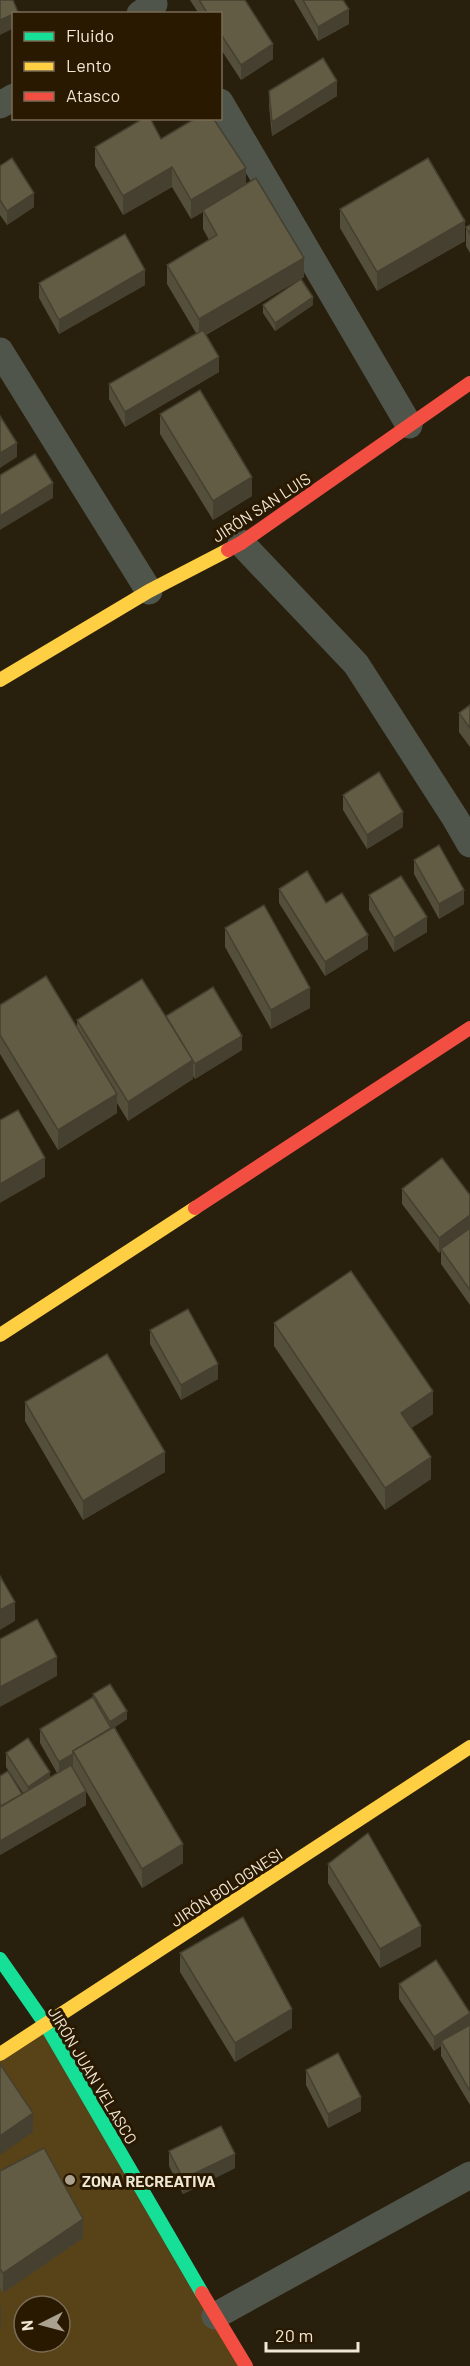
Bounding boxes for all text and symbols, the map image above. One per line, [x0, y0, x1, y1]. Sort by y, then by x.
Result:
legend [12, 12, 222, 120]
text: Fluido [66, 24, 114, 46]
text: Lento [66, 54, 112, 76]
text: Atasco [66, 84, 120, 106]
street label: JIRÓN SAN LUIS [208, 468, 314, 546]
street label: JIRÓN BOLOGNESI [166, 1844, 286, 1930]
street label: JIRÓN JUAN VELASCO [44, 2003, 142, 2147]
place label: ZONA RECREATIVA [82, 2171, 216, 2190]
marker: ZONA RECREATIVA [63, 2173, 77, 2187]
north arrow [12, 2294, 72, 2354]
scale bar [266, 2315, 358, 2353]
text: N [17, 2319, 37, 2332]
text: 20 m [275, 2324, 313, 2346]

